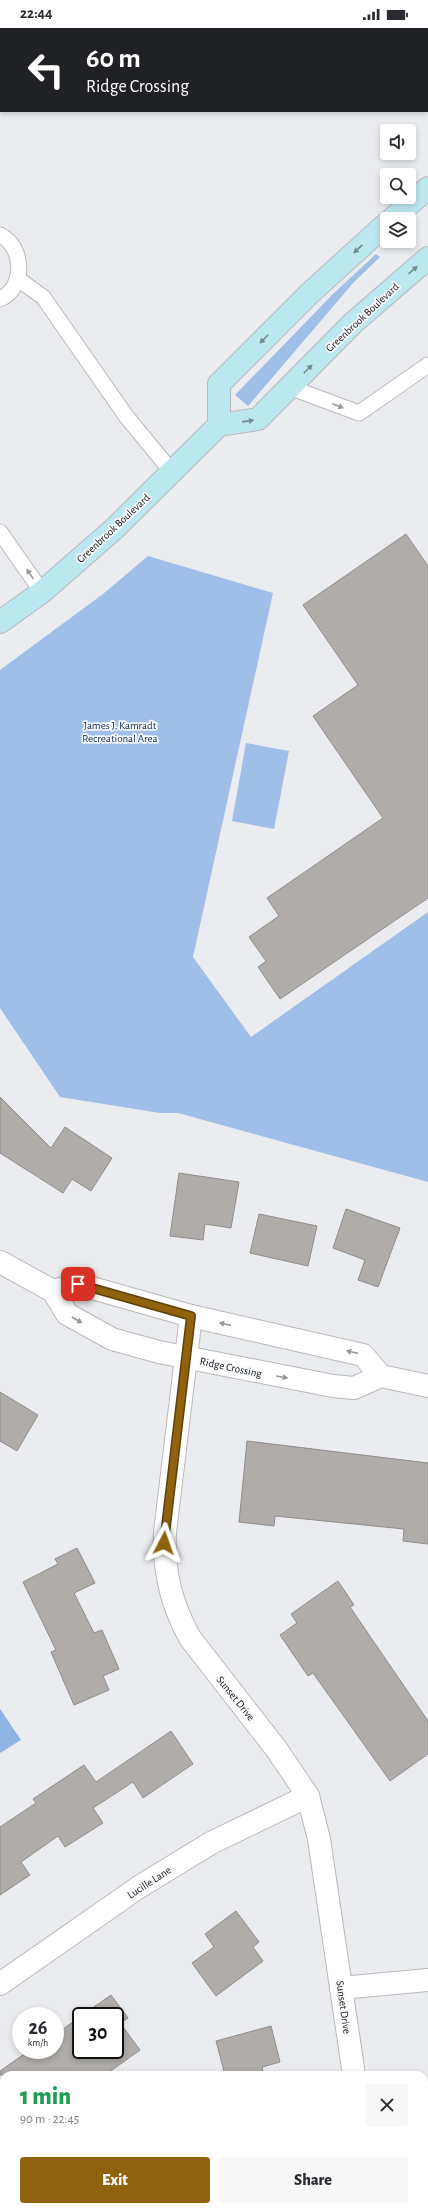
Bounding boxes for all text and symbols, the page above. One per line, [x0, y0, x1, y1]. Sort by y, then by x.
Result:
text: 22:44 [20, 6, 53, 21]
icon: left [20, 44, 72, 96]
text: 60 m [86, 45, 141, 73]
text: Ridge Crossing [86, 78, 189, 96]
map controls [380, 124, 416, 248]
button: sound [380, 124, 416, 160]
button: search [380, 168, 416, 204]
button: layers [380, 212, 416, 248]
one-way arrow [352, 244, 363, 253]
one-way arrow [408, 266, 418, 275]
street label: Greenbrook Boulevard [324, 280, 401, 354]
one-way arrow [259, 334, 269, 344]
one-way arrow [303, 364, 313, 374]
one-way arrow [333, 404, 345, 410]
one-way arrow [242, 418, 254, 424]
street label: Greenbrook Boulevard [75, 491, 152, 565]
one-way arrow [26, 569, 34, 579]
park label: James J. Kamradt Recreational Area [82, 720, 158, 744]
pin [61, 1267, 95, 1301]
icon: arrive [67, 1273, 89, 1295]
one-way arrow [71, 1316, 83, 1323]
one-way arrow [219, 1320, 231, 1326]
one-way arrow [346, 1349, 358, 1355]
street label: Ridge Crossing [199, 1356, 263, 1380]
one-way arrow [276, 1374, 288, 1380]
position arrow [143, 1522, 185, 1564]
street label: Sunset Drive [214, 1674, 257, 1723]
street label: Lucille Lane [125, 1864, 173, 1901]
street label: Sunset Drive [334, 1980, 353, 2034]
speed limit sign: 30 [72, 2007, 124, 2059]
text: 26 [28, 2018, 48, 2038]
text: km/h [28, 2038, 48, 2048]
button: close [366, 2084, 408, 2126]
text: 1 min [20, 2085, 71, 2109]
text: 90 m · 22:45 [20, 2113, 79, 2126]
button: Exit [20, 2157, 210, 2203]
button: Share [218, 2157, 408, 2203]

